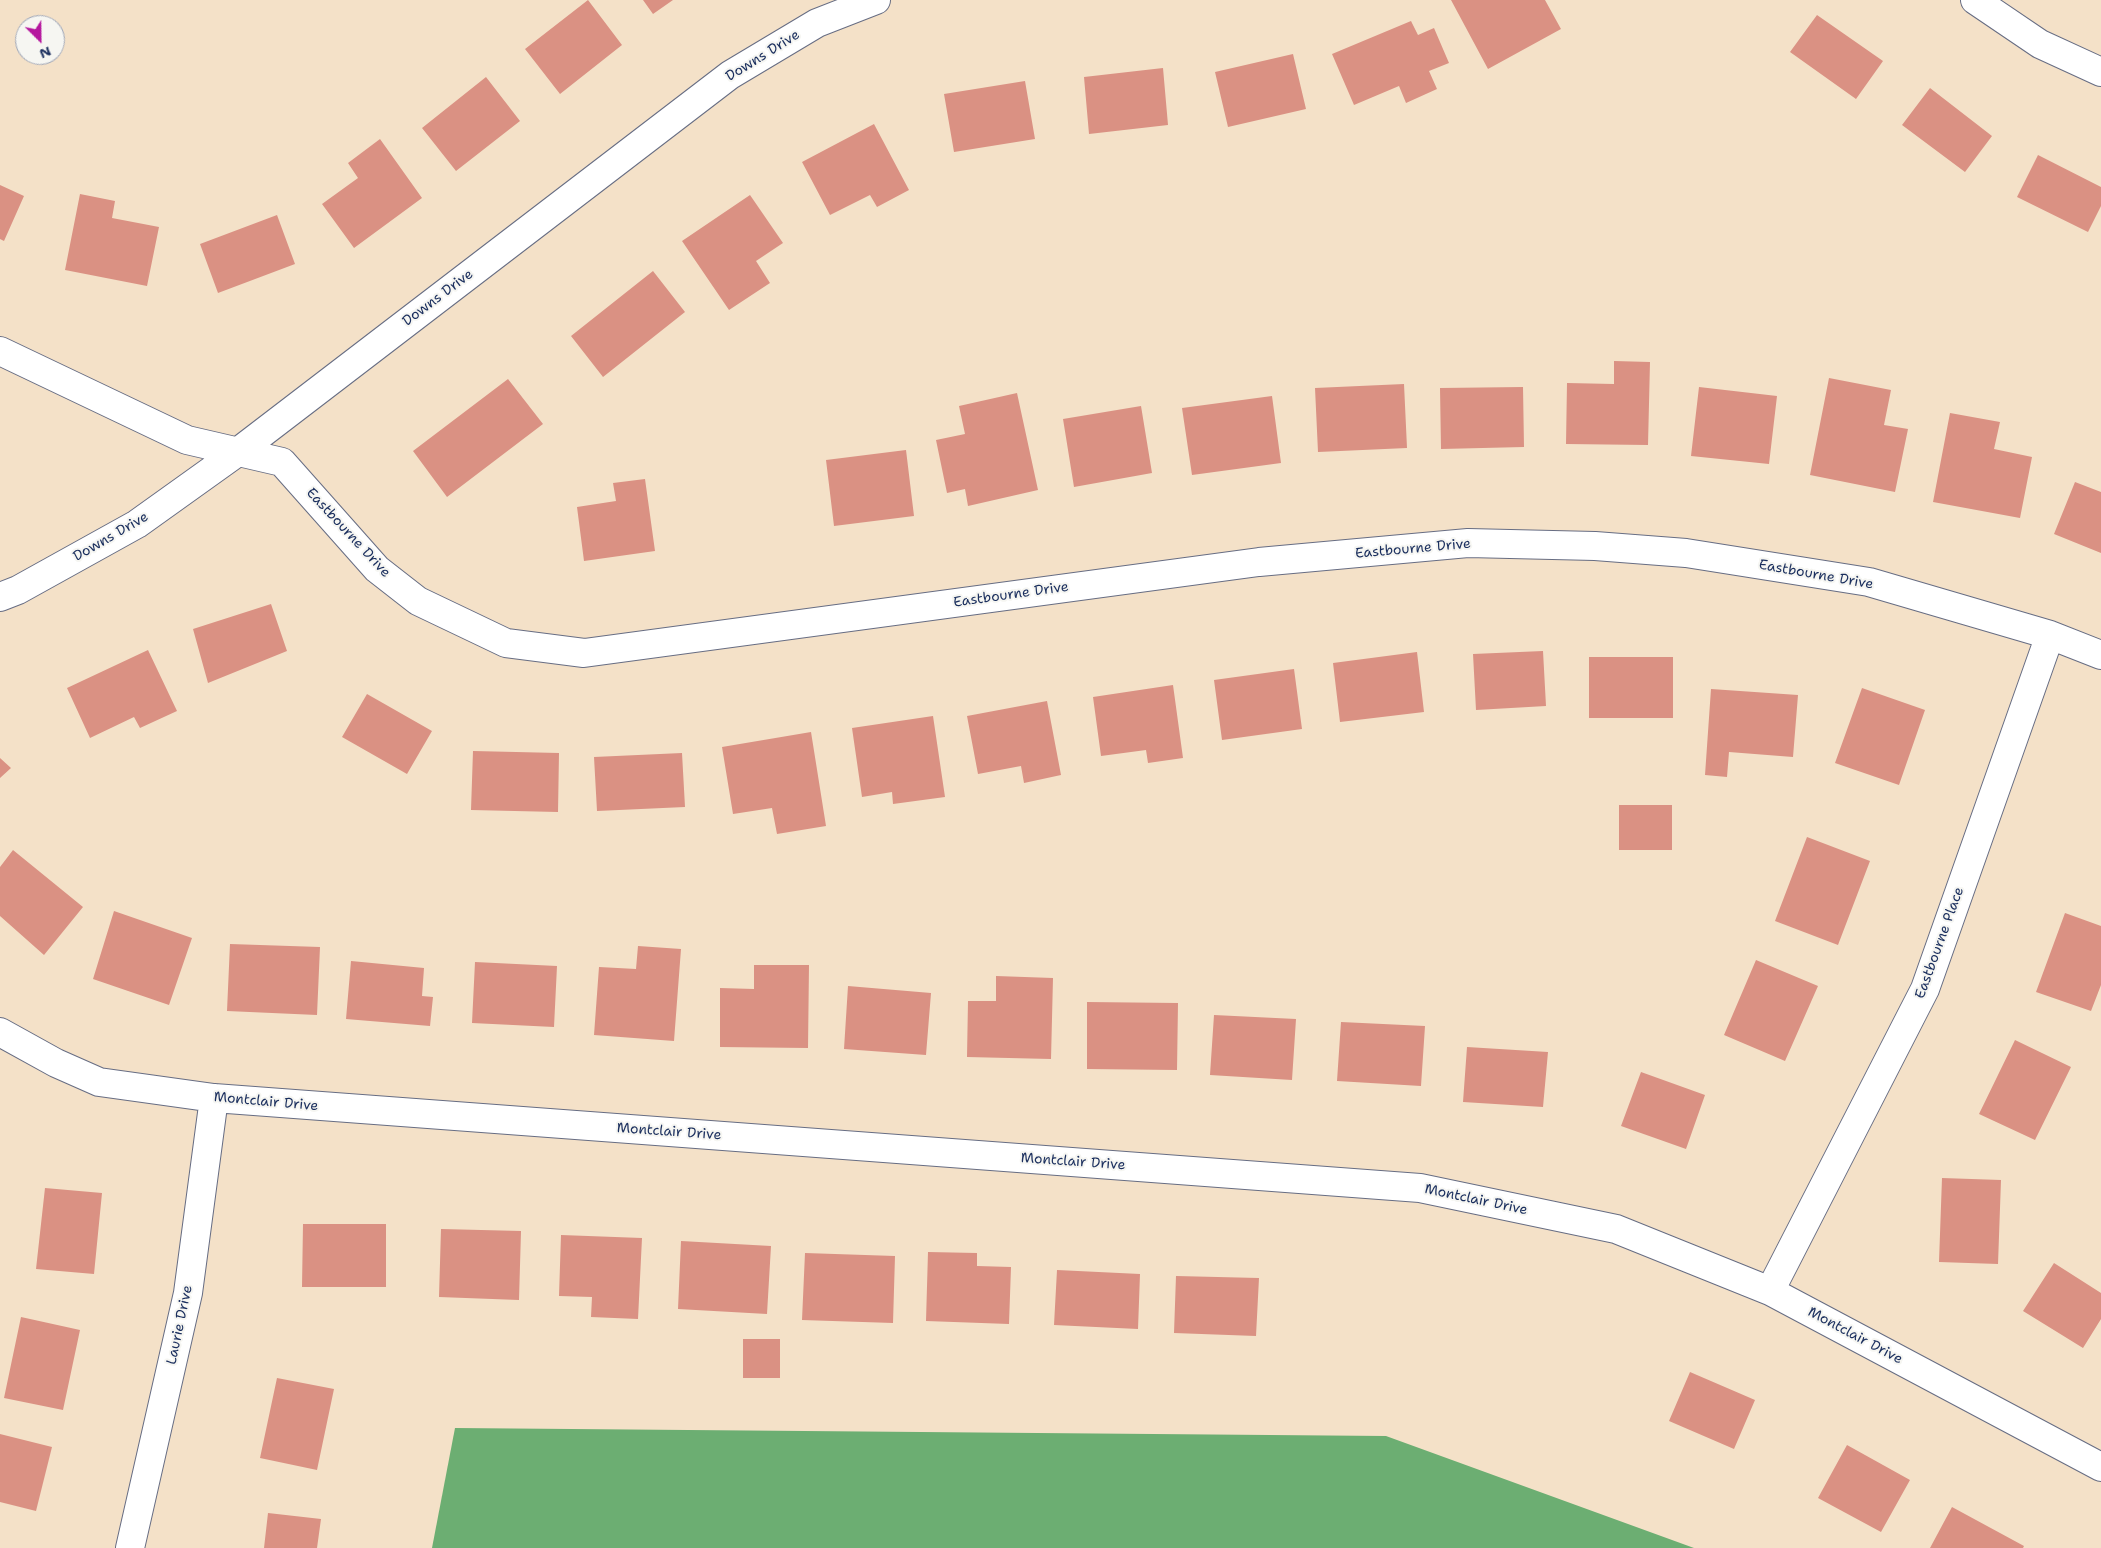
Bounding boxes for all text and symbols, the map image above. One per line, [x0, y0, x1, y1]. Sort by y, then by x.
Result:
north arrow [15, 15, 65, 65]
street label: Downs Drive [723, 27, 803, 85]
text: N [37, 42, 54, 63]
street label: Downs Drive [399, 266, 477, 330]
street label: Eastbourne Drive [302, 485, 394, 581]
street label: Downs Drive [70, 509, 152, 565]
street label: Eastbourne Drive [1354, 536, 1472, 562]
street label: Eastbourne Drive [1757, 557, 1875, 593]
street label: Eastbourne Drive [952, 579, 1070, 611]
street label: Eastbourne Place [1912, 885, 1968, 1001]
street label: Montclair Drive [213, 1089, 319, 1115]
street label: Montclair Drive [616, 1120, 722, 1144]
street label: Montclair Drive [1020, 1150, 1126, 1174]
street label: Montclair Drive [1423, 1181, 1529, 1219]
street label: Laurie Drive [163, 1284, 197, 1366]
street label: Montclair Drive [1805, 1304, 1905, 1368]

